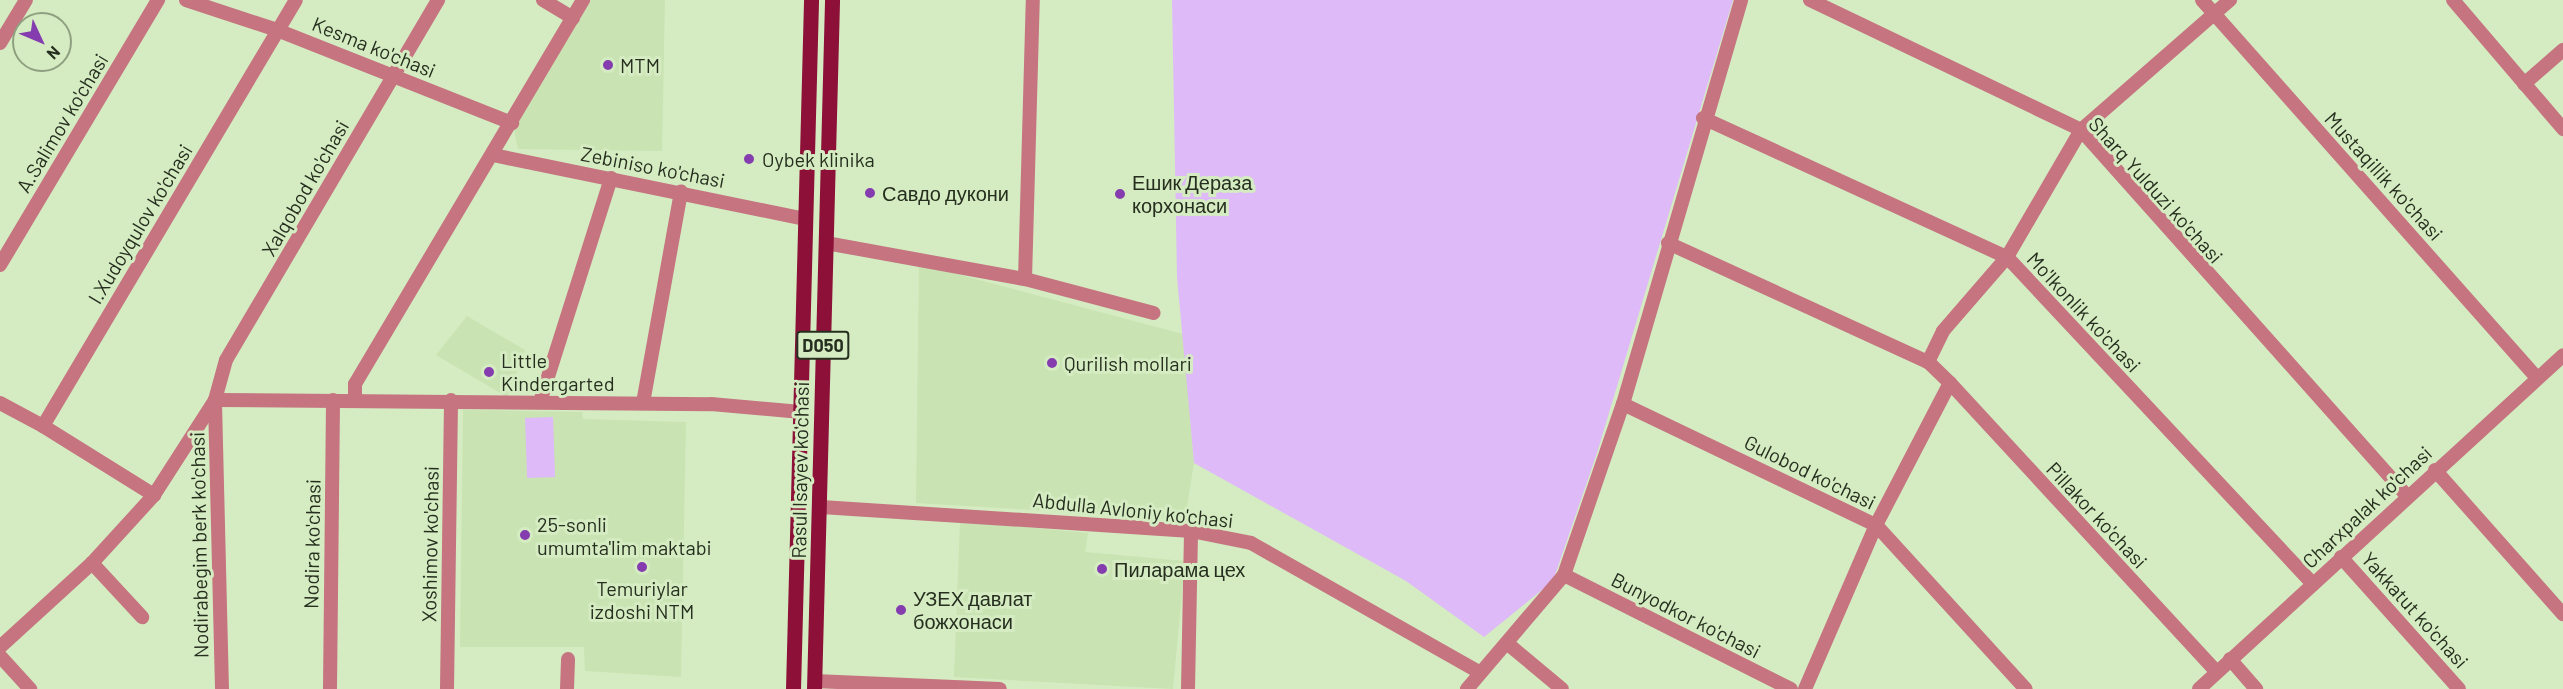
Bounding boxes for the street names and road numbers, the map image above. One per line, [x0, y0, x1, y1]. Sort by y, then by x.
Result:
street label: Kesma ko'chasi [309, 11, 439, 83]
street label: A.Salimov ko'chasi [11, 49, 113, 197]
street label: Mustaqillik ko'chasi [2320, 107, 2448, 245]
street label: Sharq Yulduzi ko'chasi [2084, 112, 2228, 268]
street label: Xalqobod ko'chasi [256, 116, 354, 260]
street label: I.Xudoyqulov ko'chasi [83, 140, 197, 308]
street label: Zebiniso ko'chasi [579, 141, 727, 193]
street label: Mo'lkonlik ko'chasi [2022, 247, 2146, 377]
road number: D050 [796, 330, 850, 360]
street label: Rasul Isayev ko'chasi [786, 381, 814, 559]
street label: Gulobod ko'chasi [1740, 430, 1880, 514]
street label: Nodirabegim berk ko'chasi [185, 432, 213, 658]
street label: Charxpalak ko'chasi [2297, 441, 2437, 573]
street label: Pillakor ko'chasi [2042, 457, 2152, 573]
street label: Xoshimov ko'chasi [417, 466, 443, 622]
street label: Nodira ko'chasi [299, 479, 325, 609]
street label: Abdulla Avloniy ko'chasi [1031, 488, 1235, 532]
street label: Yakkatut ko'chasi [2357, 547, 2473, 673]
street label: Bunyodkor ko'chasi [1607, 567, 1765, 663]

